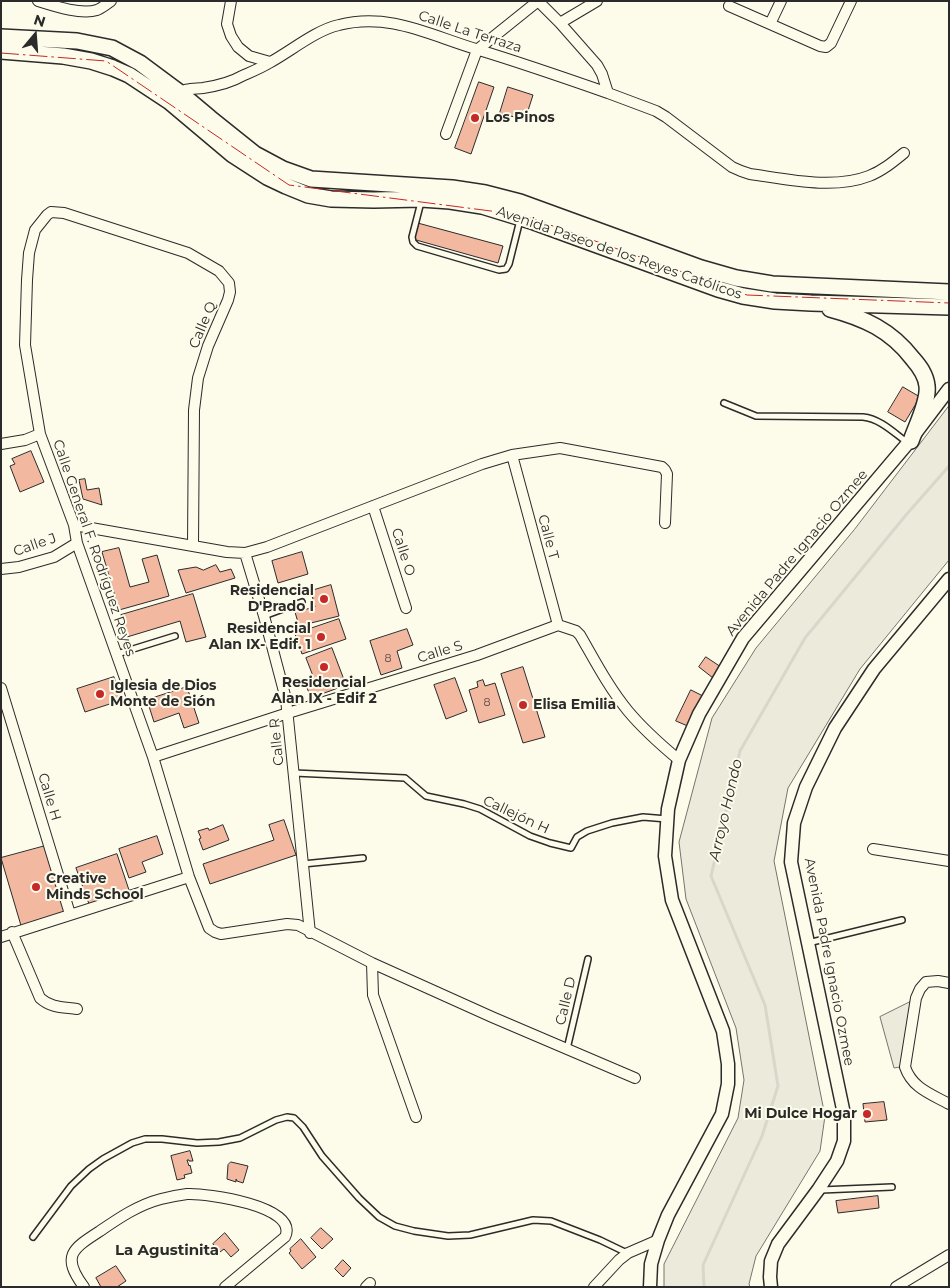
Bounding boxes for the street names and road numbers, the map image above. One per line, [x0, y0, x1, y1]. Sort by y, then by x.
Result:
street label: Calle La Terraza [416, 7, 524, 57]
street label: Avenida Paseo de los Reyes Católicos [494, 203, 744, 303]
street label: Calle Q [186, 299, 220, 351]
street label: Calle General F. Rodríguez Reyes [49, 437, 139, 659]
street label: Avenida Padre Ignacio Ozmee [723, 467, 871, 639]
street label: Calle T [534, 513, 562, 561]
street label: Calle O [387, 526, 419, 578]
street label: Calle J [11, 530, 59, 560]
street label: Calle S [415, 637, 465, 667]
street label: Calle R [266, 717, 288, 767]
street label: Calle H [34, 771, 64, 823]
street label: Callejón H [480, 792, 552, 838]
street label: Avenida Padre Ignacio Ozmee [801, 857, 857, 1067]
street label: Calle D [552, 975, 580, 1027]

